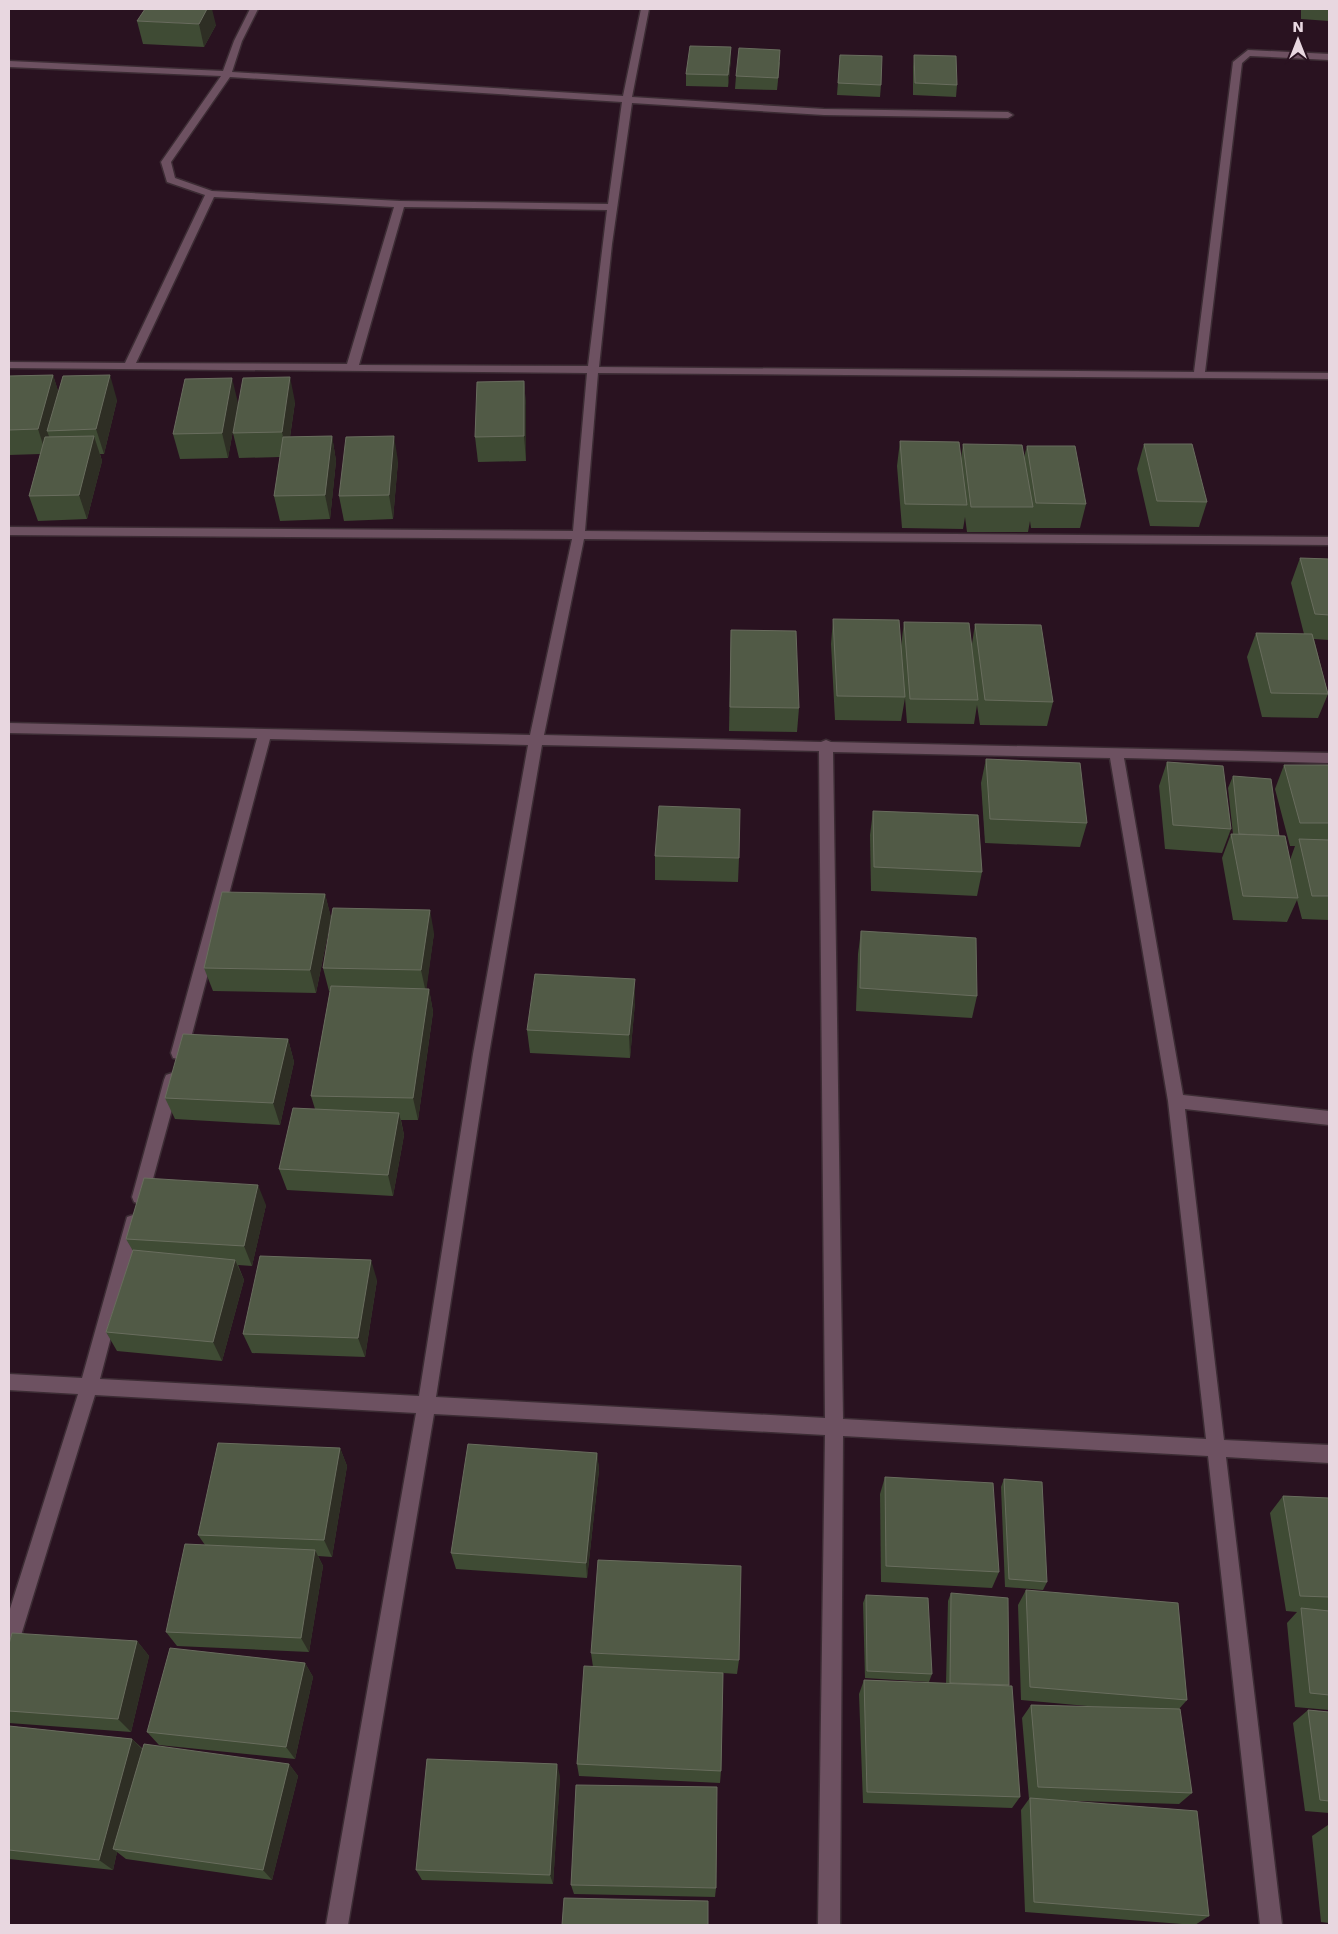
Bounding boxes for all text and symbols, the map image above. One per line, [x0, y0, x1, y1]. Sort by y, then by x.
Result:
north arrow [1273, 15, 1323, 65]
text: N [1292, 19, 1304, 35]

